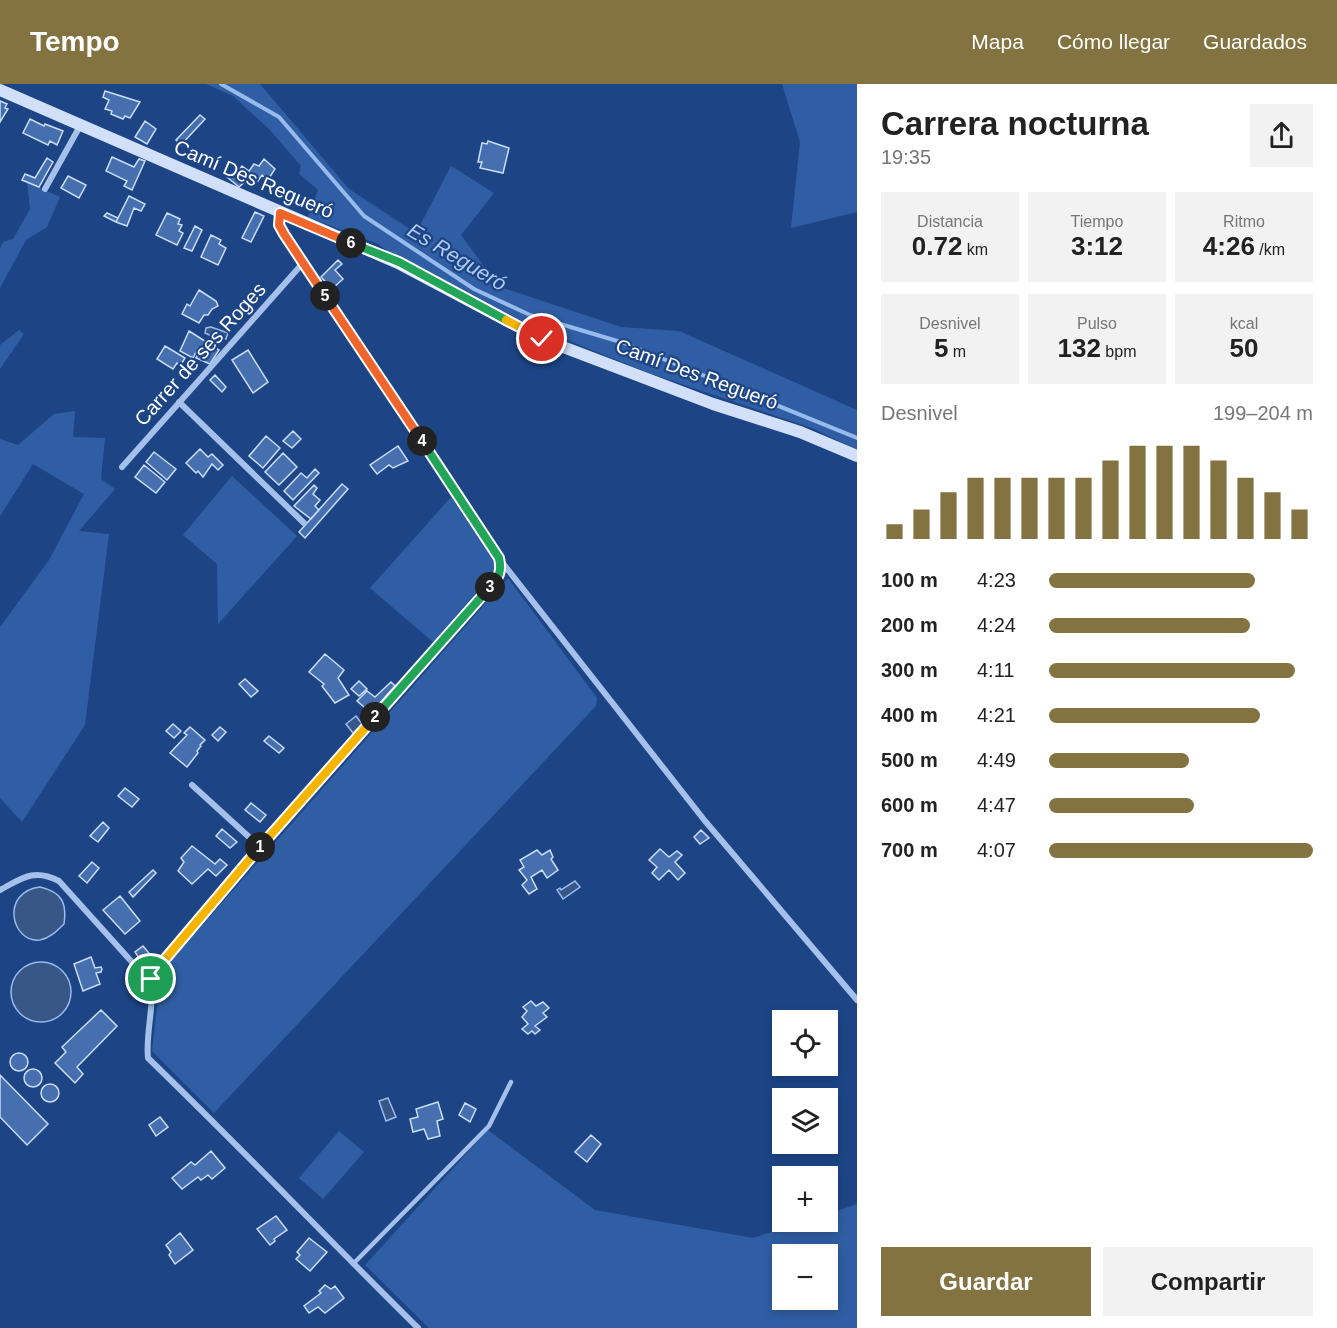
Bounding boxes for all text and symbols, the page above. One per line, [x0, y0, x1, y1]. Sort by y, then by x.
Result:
text: Tempo [30, 26, 120, 57]
text: Mapa [971, 30, 1024, 53]
text: Cómo llegar [1057, 30, 1170, 53]
text: Guardados [1203, 30, 1307, 53]
button: share [1250, 104, 1313, 167]
text: Carrera nocturna [881, 105, 1149, 142]
street label: Camí Des Regueró [171, 135, 337, 223]
text: 19:35 [881, 146, 931, 168]
text: Distancia [917, 213, 983, 230]
text: Tiempo [1071, 213, 1123, 230]
text: Ritmo [1223, 213, 1265, 230]
water label: Es Regueró [404, 218, 511, 295]
pin: 6 [336, 228, 366, 258]
text: 0.72 [912, 231, 962, 261]
text: 3:12 [1071, 231, 1123, 261]
text: 4:26 [1203, 231, 1255, 261]
text: 6 [347, 234, 355, 251]
text: km [962, 241, 988, 258]
text: /km [1255, 241, 1285, 258]
street label: Carrer de ses Roges [130, 278, 270, 430]
pin: 5 [310, 281, 340, 311]
text: 5 [321, 287, 329, 304]
pin [516, 313, 567, 364]
text: Desnivel [919, 315, 981, 332]
text: Pulso [1077, 315, 1117, 332]
text: kcal [1230, 315, 1258, 332]
icon: check [525, 322, 558, 355]
text: 5 [934, 333, 948, 363]
text: 132 [1058, 333, 1101, 363]
text: 50 [1230, 333, 1258, 363]
street label: Camí Des Regueró [613, 334, 781, 414]
text: m [948, 343, 966, 360]
text: bpm [1101, 343, 1136, 360]
text: Desnivel [881, 402, 958, 424]
text: 199–204 m [1213, 402, 1313, 424]
pin: 4 [407, 426, 437, 456]
text: 4 [418, 432, 426, 449]
text: 100 m [881, 569, 938, 591]
text: 4:23 [977, 569, 1016, 591]
pin: 3 [475, 572, 505, 602]
text: 3 [486, 578, 494, 595]
text: 200 m [881, 614, 938, 636]
text: 4:24 [977, 614, 1016, 636]
text: 300 m [881, 659, 938, 681]
text: 4:11 [977, 659, 1014, 681]
pin: 2 [360, 702, 390, 732]
text: 400 m [881, 704, 938, 726]
text: 4:21 [977, 704, 1016, 726]
text: 2 [371, 708, 379, 725]
text: 500 m [881, 749, 938, 771]
text: 4:49 [977, 749, 1016, 771]
text: 600 m [881, 794, 938, 816]
text: 4:47 [977, 794, 1016, 816]
pin: 1 [245, 832, 275, 862]
text: 1 [256, 838, 264, 855]
text: 700 m [881, 839, 938, 861]
text: 4:07 [977, 839, 1016, 861]
pin [125, 953, 176, 1004]
icon: arrive [134, 962, 167, 995]
map controls [772, 1010, 838, 1310]
button: locate [772, 1010, 838, 1076]
button: layers [772, 1088, 838, 1154]
button: + [772, 1166, 838, 1232]
button: − [772, 1244, 838, 1310]
button: Guardar [881, 1247, 1091, 1316]
button: Compartir [1103, 1247, 1313, 1316]

